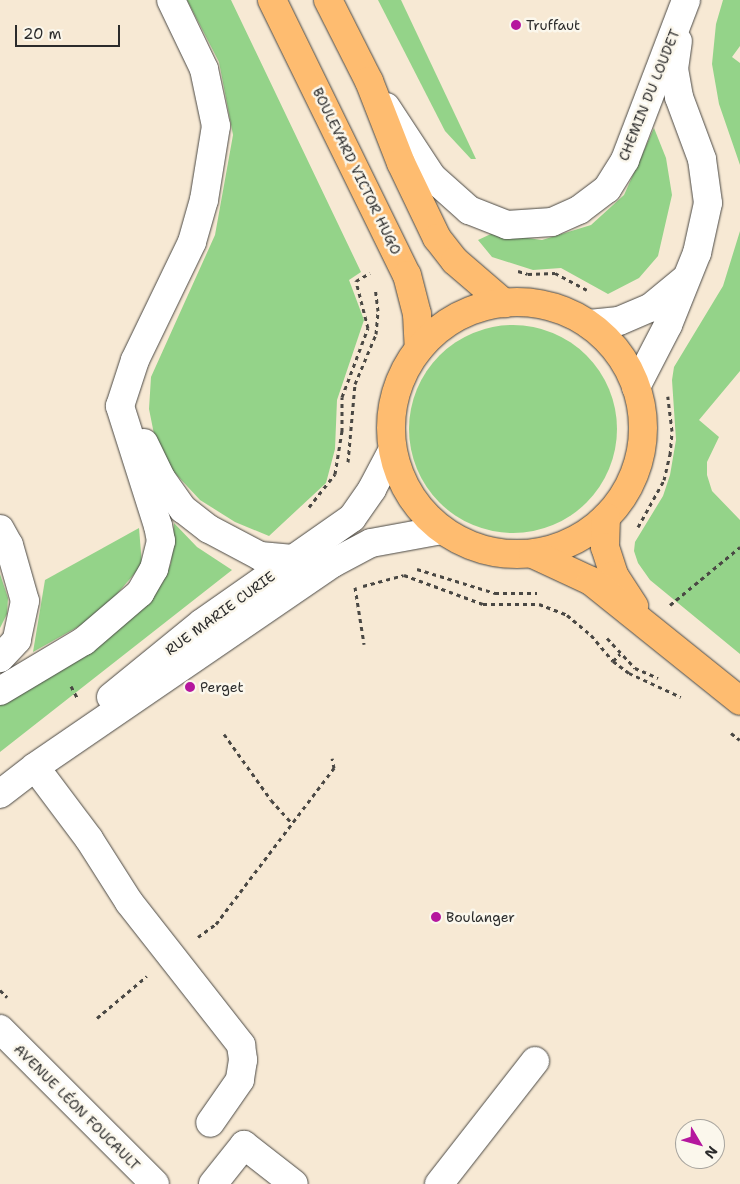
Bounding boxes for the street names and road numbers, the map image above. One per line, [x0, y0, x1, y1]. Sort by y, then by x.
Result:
street label: CHEMIN DU LOUDET [615, 27, 683, 163]
street label: BOULEVARD VICTOR HUGO [309, 85, 405, 257]
street label: RUE MARIE CURIE [162, 568, 278, 658]
street label: AVENUE LÉON FOUCAULT [11, 1041, 143, 1173]

